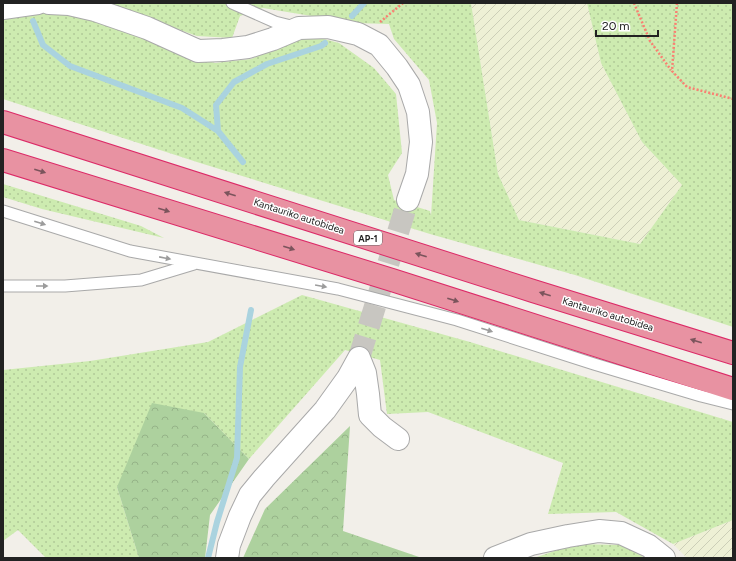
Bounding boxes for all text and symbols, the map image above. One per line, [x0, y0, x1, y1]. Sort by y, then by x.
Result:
scale bar [596, 12, 658, 38]
text: 20 m [602, 19, 630, 33]
one-way arrow [35, 168, 47, 174]
one-way arrow [224, 191, 236, 197]
street label: Kantauriko autobidea [252, 195, 346, 237]
one-way arrow [159, 207, 171, 213]
one-way arrow [35, 220, 47, 226]
road number: AP-1 [354, 231, 382, 245]
one-way arrow [283, 245, 295, 251]
one-way arrow [415, 252, 427, 258]
one-way arrow [159, 255, 171, 261]
one-way arrow [36, 283, 49, 289]
one-way arrow [315, 283, 327, 289]
one-way arrow [539, 291, 551, 297]
street label: Kantauriko autobidea [561, 294, 655, 334]
one-way arrow [447, 297, 459, 303]
one-way arrow [481, 327, 493, 333]
one-way arrow [689, 338, 701, 344]

